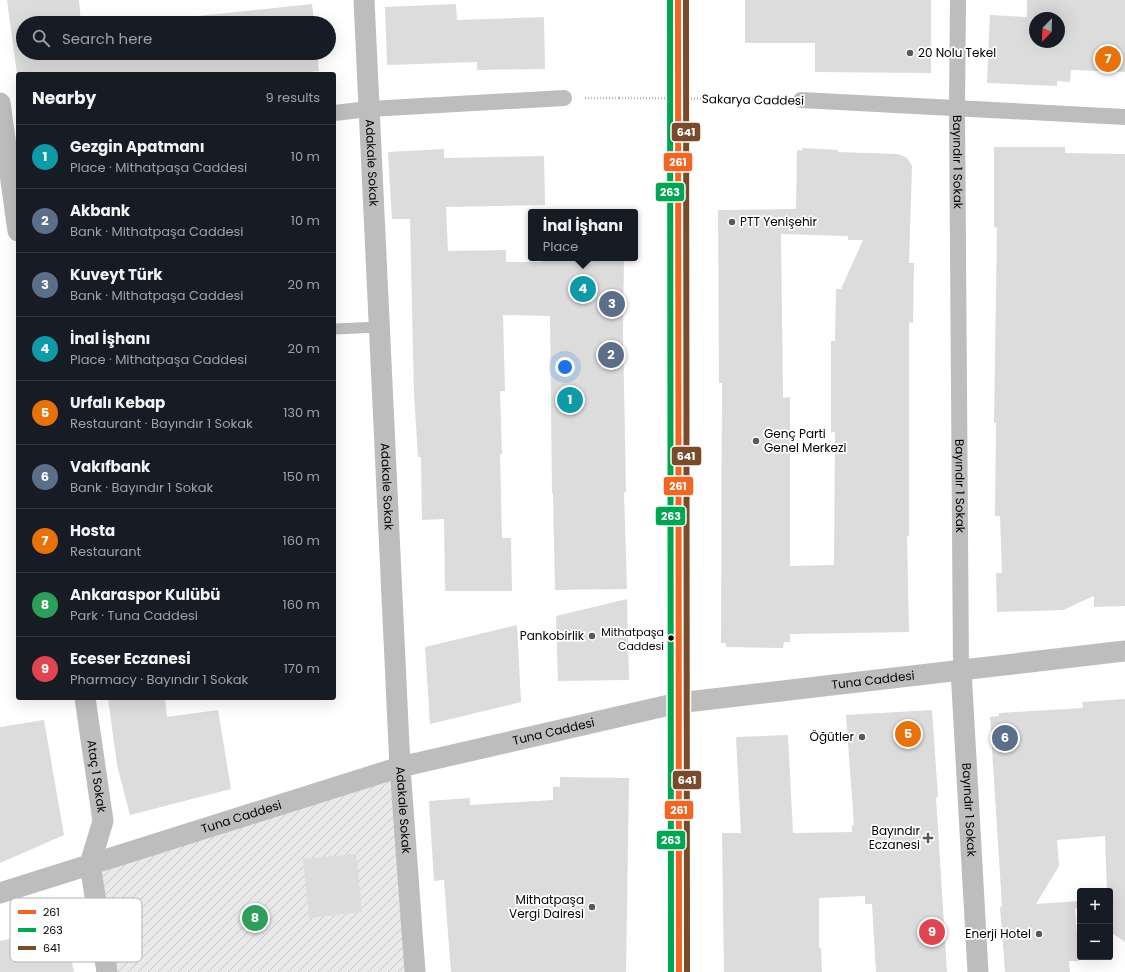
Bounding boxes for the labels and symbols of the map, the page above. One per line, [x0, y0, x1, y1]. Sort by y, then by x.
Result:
north arrow [1029, 12, 1065, 48]
place label: 20 Nolu Tekel [918, 44, 996, 61]
pin: 7 [1095, 44, 1121, 74]
marker: 20 Nolu Tekel [905, 48, 915, 58]
street label: Sakarya Caddesi [702, 90, 804, 109]
street label: Bayındır 1 Sokak [949, 115, 967, 210]
street label: Adakale Sokak [362, 119, 383, 208]
line badge: 641 [671, 122, 701, 142]
text: 641 [677, 124, 695, 140]
line badge: 261 [663, 152, 693, 172]
text: 261 [669, 154, 687, 170]
line badge: 263 [655, 182, 685, 202]
text: 263 [660, 184, 680, 200]
place label: PTT Yenişehir [740, 213, 818, 230]
marker: PTT Yenişehir [727, 217, 737, 227]
pin: 4 [570, 274, 596, 304]
pin: 3 [599, 289, 625, 319]
pin: 2 [598, 340, 624, 370]
your location [555, 357, 575, 377]
pin: 1 [557, 385, 583, 415]
place label: Genç Parti Genel Merkezi [764, 425, 846, 456]
marker: Genç Parti Genel Merkezi [751, 436, 761, 446]
street label: Bayındır 1 Sokak [951, 439, 969, 534]
street label: Adakale Sokak [377, 442, 398, 531]
line badge: 641 [671, 446, 702, 466]
text: 641 [677, 448, 695, 464]
line badge: 261 [663, 476, 694, 496]
text: 261 [669, 478, 687, 494]
line badge: 263 [655, 506, 686, 526]
text: 263 [661, 508, 681, 524]
place label: Mithatpaşa Caddesi [601, 624, 664, 654]
place label: Pankobirlik [520, 627, 585, 644]
marker: Pankobirlik [587, 631, 597, 641]
marker: Mithatpaşa Caddesi [666, 633, 676, 643]
street label: Tuna Caddesi [831, 667, 915, 693]
street label: Tuna Caddesi [511, 713, 596, 749]
pin: 5 [895, 719, 921, 749]
pin: 6 [992, 723, 1018, 753]
place label: Öğütler [810, 728, 855, 745]
marker: Öğütler [857, 732, 867, 742]
street label: Ataç 1 Sokak [83, 739, 111, 814]
street label: Bayındır 1 Sokak [958, 762, 981, 858]
street label: Adakale Sokak [392, 766, 415, 855]
line badge: 641 [672, 770, 702, 790]
text: 641 [678, 772, 696, 788]
street label: Tuna Caddesi [199, 796, 284, 837]
line badge: 261 [664, 800, 694, 820]
text: 261 [670, 802, 688, 818]
place label: Bayındır Eczanesi [869, 822, 921, 853]
line badge: 263 [656, 830, 686, 850]
text: 263 [661, 832, 681, 848]
marker: Bayındır Eczanesi [923, 833, 933, 843]
place label: Mithatpaşa Vergi Dairesi [509, 891, 584, 922]
legend [10, 898, 142, 962]
marker: Mithatpaşa Vergi Dairesi [587, 902, 597, 912]
pin: 8 [242, 903, 268, 933]
text: 261 [43, 904, 60, 920]
pin: 9 [919, 917, 945, 947]
text: 263 [43, 922, 63, 938]
place label: Enerji Hotel [965, 925, 1031, 942]
marker: Enerji Hotel [1034, 929, 1044, 939]
text: 641 [43, 940, 60, 956]

